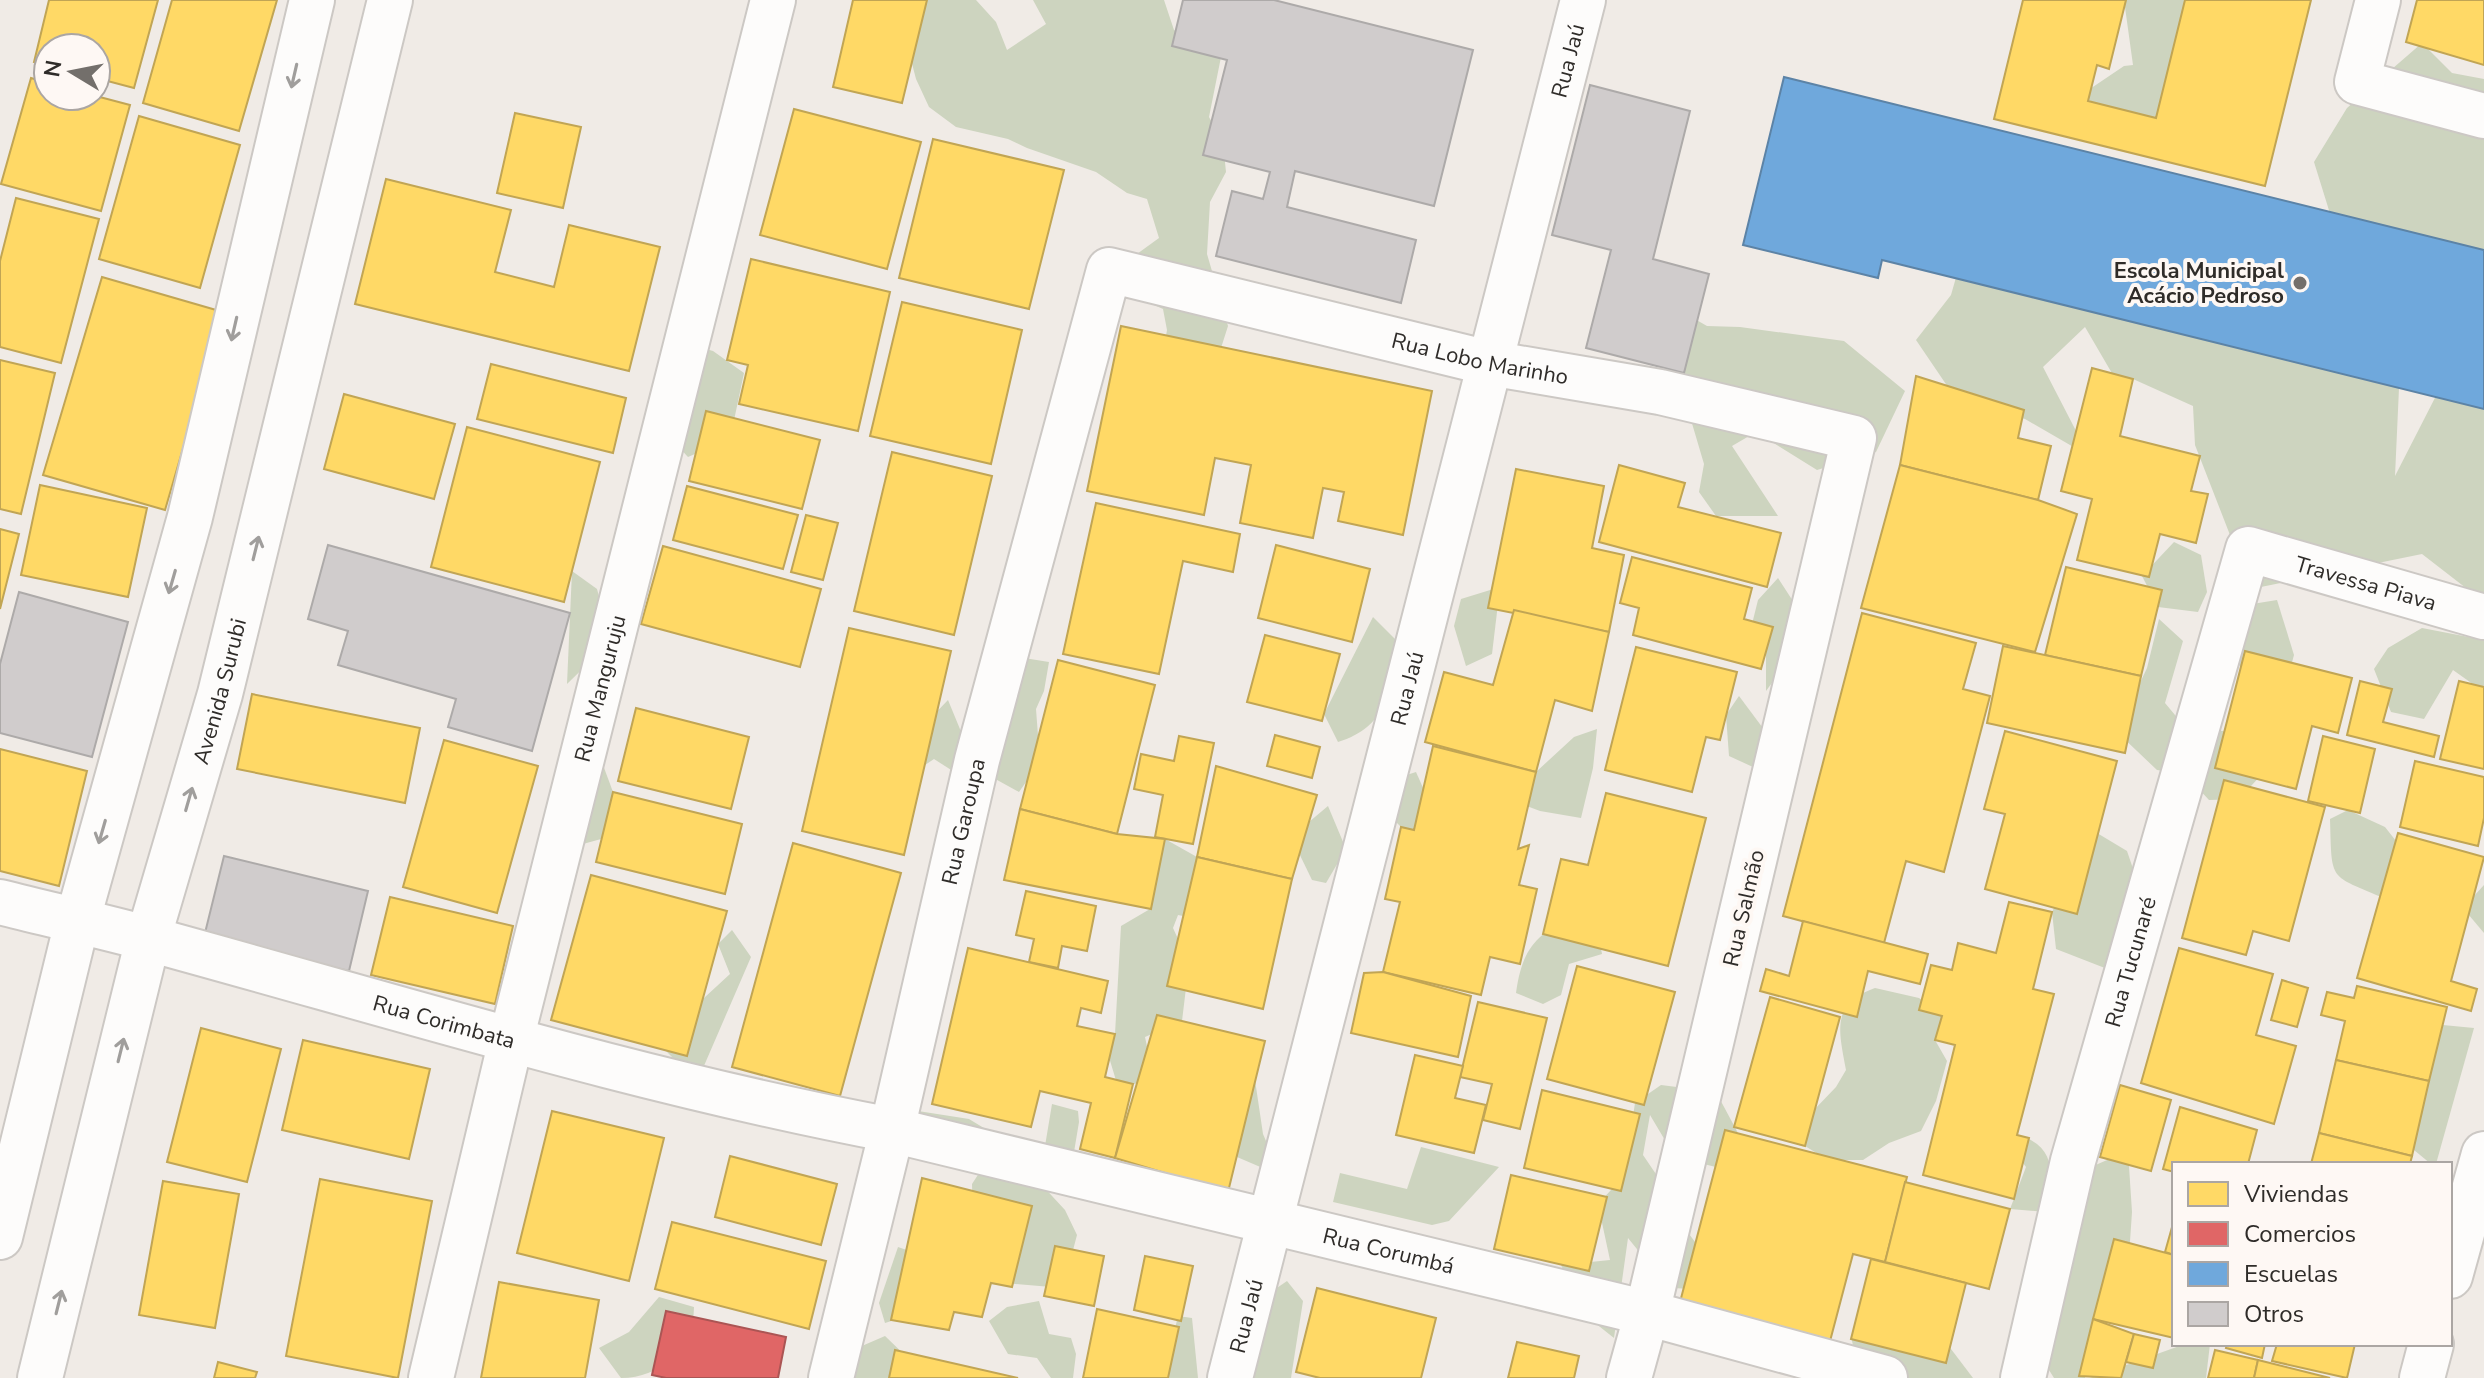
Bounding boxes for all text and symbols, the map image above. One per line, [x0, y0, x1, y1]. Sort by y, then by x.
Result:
street label: Rua Jaú [1545, 20, 1592, 101]
north arrow [32, 32, 112, 112]
text: N [37, 58, 69, 79]
one-way arrow [286, 63, 301, 88]
place label: Escola Municipal Acácio Pedroso [2114, 256, 2284, 311]
marker: Escola Municipal Acácio Pedroso [2291, 274, 2309, 292]
one-way arrow [226, 316, 241, 341]
street label: Rua Lobo Marinho [1388, 326, 1570, 392]
one-way arrow [249, 535, 264, 561]
street label: Travessa Piava [2292, 549, 2440, 619]
one-way arrow [164, 568, 179, 594]
street label: Rua Manguruju [568, 612, 633, 765]
street label: Avenida Surubi [186, 615, 254, 768]
street label: Rua Jaú [1384, 648, 1432, 729]
street label: Rua Garoupa [935, 755, 993, 888]
one-way arrow [183, 787, 197, 812]
one-way arrow [94, 818, 109, 844]
street label: Rua Salmão [1716, 847, 1772, 969]
street label: Rua Tucunaré [2098, 893, 2164, 1031]
street label: Rua Corimbata [369, 988, 518, 1056]
one-way arrow [114, 1037, 129, 1063]
legend [2172, 1162, 2452, 1346]
text: Viviendas [2243, 1178, 2349, 1210]
text: Comercios [2244, 1218, 2356, 1250]
street label: Rua Corumbá [1320, 1221, 1457, 1282]
text: Escuelas [2244, 1258, 2338, 1290]
street label: Rua Jaú [1223, 1276, 1271, 1357]
one-way arrow [52, 1290, 67, 1316]
text: Otros [2244, 1298, 2304, 1330]

